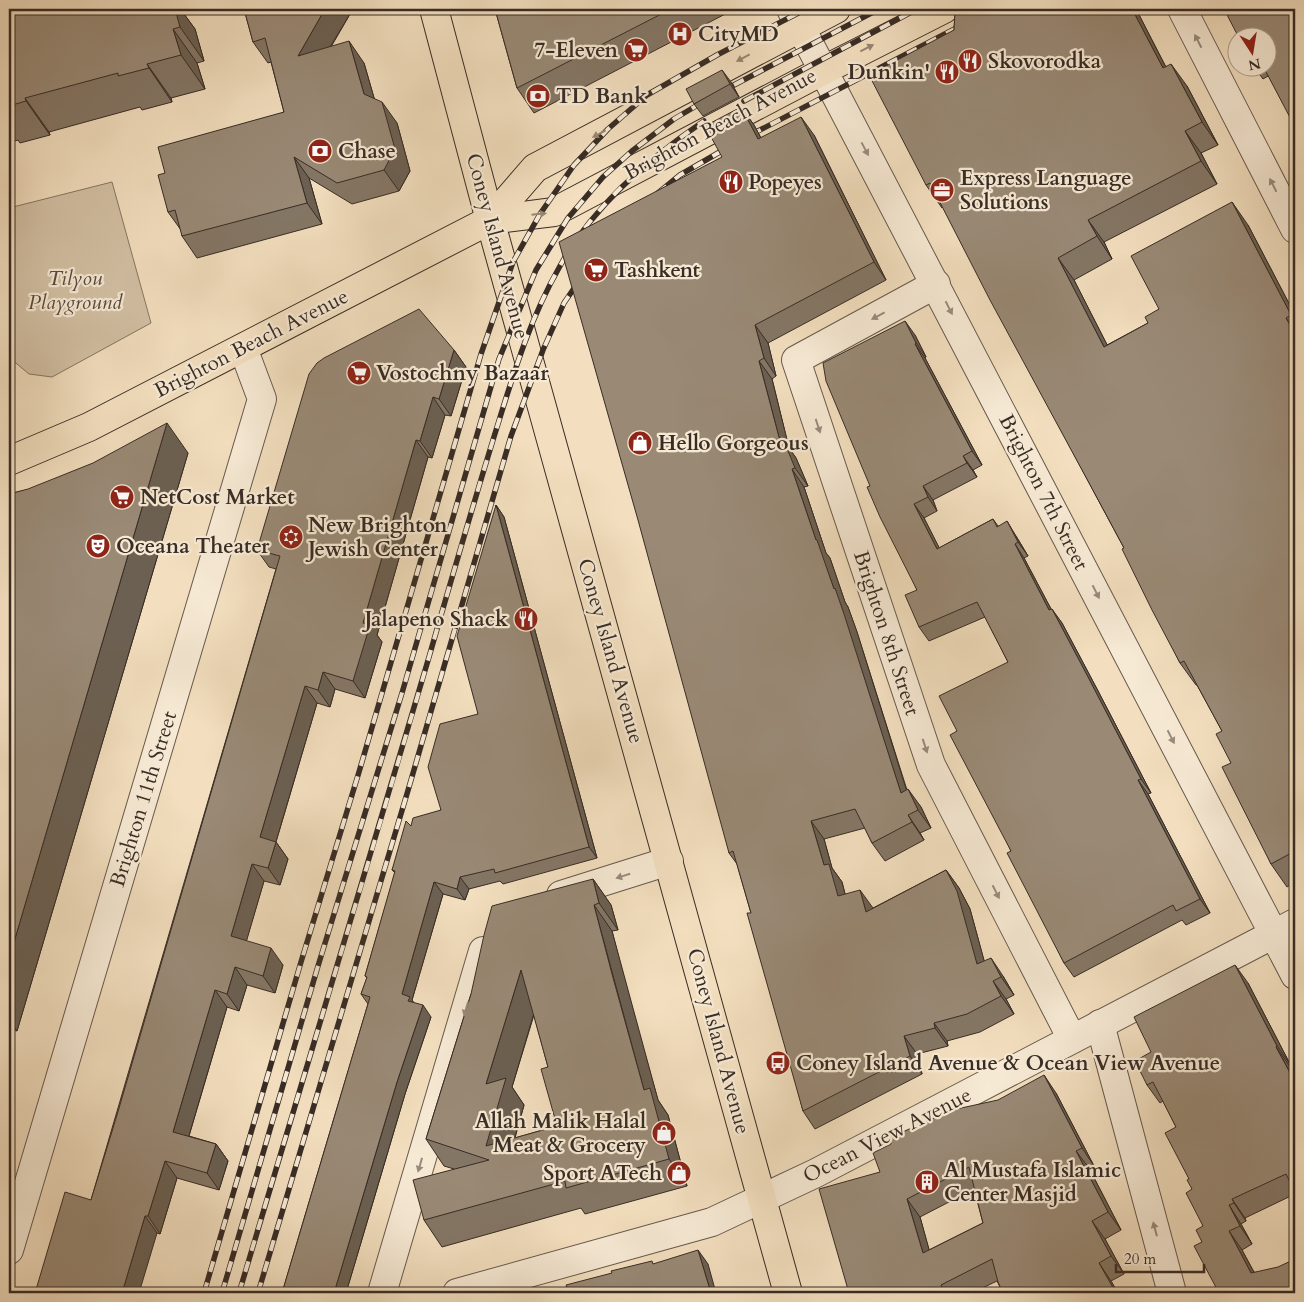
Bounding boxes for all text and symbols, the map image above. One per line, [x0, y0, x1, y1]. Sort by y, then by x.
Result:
place label: CityMD [698, 20, 779, 49]
hospital icon: CityMD [667, 21, 693, 47]
north arrow [1226, 28, 1276, 78]
one-way arrow [1194, 34, 1202, 48]
place label: 7-Eleven [534, 36, 619, 65]
supermarket icon: 7-Eleven [623, 37, 649, 63]
one-way arrow [860, 44, 874, 52]
place label: Skovorodka [988, 47, 1102, 76]
restaurant icon: Skovorodka [957, 48, 983, 74]
one-way arrow [735, 54, 750, 62]
text: N [1247, 54, 1263, 75]
place label: Dunkin' [847, 58, 930, 87]
restaurant icon: Dunkin' [934, 59, 960, 85]
street label: Brighton Beach Avenue [619, 61, 822, 188]
place label: TD Bank [556, 82, 647, 111]
bank icon: TD Bank [525, 83, 551, 109]
one-way arrow [592, 130, 606, 138]
place label: Chase [338, 137, 396, 166]
bank icon: Chase [307, 138, 333, 164]
one-way arrow [861, 142, 869, 156]
street label: Coney Island Avenue [459, 150, 536, 342]
place label: Express Language Solutions [960, 164, 1132, 217]
place label: Popeyes [748, 168, 822, 197]
restaurant icon: Popeyes [718, 169, 744, 195]
office icon: Express Language Solutions [929, 177, 955, 203]
one-way arrow [1269, 178, 1277, 193]
one-way arrow [531, 210, 547, 218]
place label: Tashkent [614, 256, 700, 285]
supermarket icon: Tashkent [583, 257, 609, 283]
park label: Tilyou Playground [28, 264, 123, 317]
street label: Brighton Beach Avenue [149, 282, 353, 405]
one-way arrow [945, 301, 953, 316]
one-way arrow [871, 312, 885, 320]
place label: Vostochny Bazaar [376, 359, 549, 388]
supermarket icon: Vostochny Bazaar [346, 360, 372, 386]
street label: Brighton 7th Street [992, 409, 1096, 576]
one-way arrow [815, 419, 823, 434]
place label: Hello Gorgeous [658, 429, 809, 458]
shop icon: Hello Gorgeous [627, 430, 653, 456]
place label: NetCost Market [140, 483, 295, 512]
supermarket icon: NetCost Market [109, 484, 135, 510]
place label: New Brighton Jewish Center [305, 511, 448, 564]
synagogue icon: New Brighton Jewish Center [278, 524, 304, 550]
place label: Oceana Theater [116, 532, 270, 561]
theatre icon: Oceana Theater [85, 533, 111, 559]
street label: Brighton 8th Street [846, 547, 927, 720]
street label: Coney Island Avenue [570, 555, 651, 747]
one-way arrow [1092, 585, 1100, 600]
place label: Jalapeno Shack [362, 605, 508, 634]
restaurant icon: Jalapeno Shack [513, 606, 539, 632]
street label: Brighton 11th Street [103, 707, 184, 891]
one-way arrow [1167, 729, 1175, 744]
one-way arrow [921, 739, 929, 754]
one-way arrow [615, 872, 630, 880]
one-way arrow [992, 885, 1000, 899]
street label: Coney Island Avenue [680, 945, 757, 1137]
one-way arrow [462, 1001, 470, 1016]
place label: Coney Island Avenue & Ocean View Avenue [796, 1049, 1220, 1078]
bus stop icon: Coney Island Avenue & Ocean View Avenue [765, 1050, 791, 1076]
street label: Ocean View Avenue [798, 1080, 976, 1190]
place label: Allah Malik Halal Meat & Grocery [475, 1107, 646, 1160]
shop icon: Allah Malik Halal Meat & Grocery [651, 1120, 677, 1146]
place label: Al Mustafa Islamic Center Masjid [944, 1156, 1121, 1209]
one-way arrow [416, 1157, 424, 1172]
place label: Sport ATech [543, 1159, 662, 1188]
shop icon: Sport ATech [666, 1160, 692, 1186]
building icon: Al Mustafa Islamic Center Masjid [914, 1169, 940, 1195]
one-way arrow [1151, 1222, 1159, 1237]
scale bar [1116, 1242, 1204, 1274]
text: 20 m [1124, 1249, 1156, 1269]

